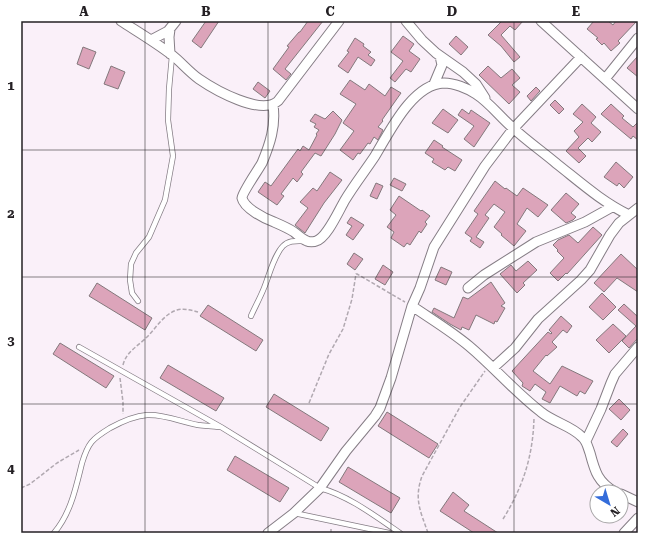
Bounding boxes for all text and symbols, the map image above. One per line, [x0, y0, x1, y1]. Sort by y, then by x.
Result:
text: A [79, 4, 89, 19]
text: B [201, 4, 211, 19]
text: C [325, 4, 335, 19]
text: D [447, 4, 457, 19]
text: E [572, 4, 580, 19]
text: 1 [7, 78, 15, 93]
text: 2 [7, 206, 15, 221]
text: 3 [7, 333, 15, 348]
text: 4 [7, 461, 15, 476]
north arrow [589, 484, 629, 524]
text: N [607, 504, 622, 520]

